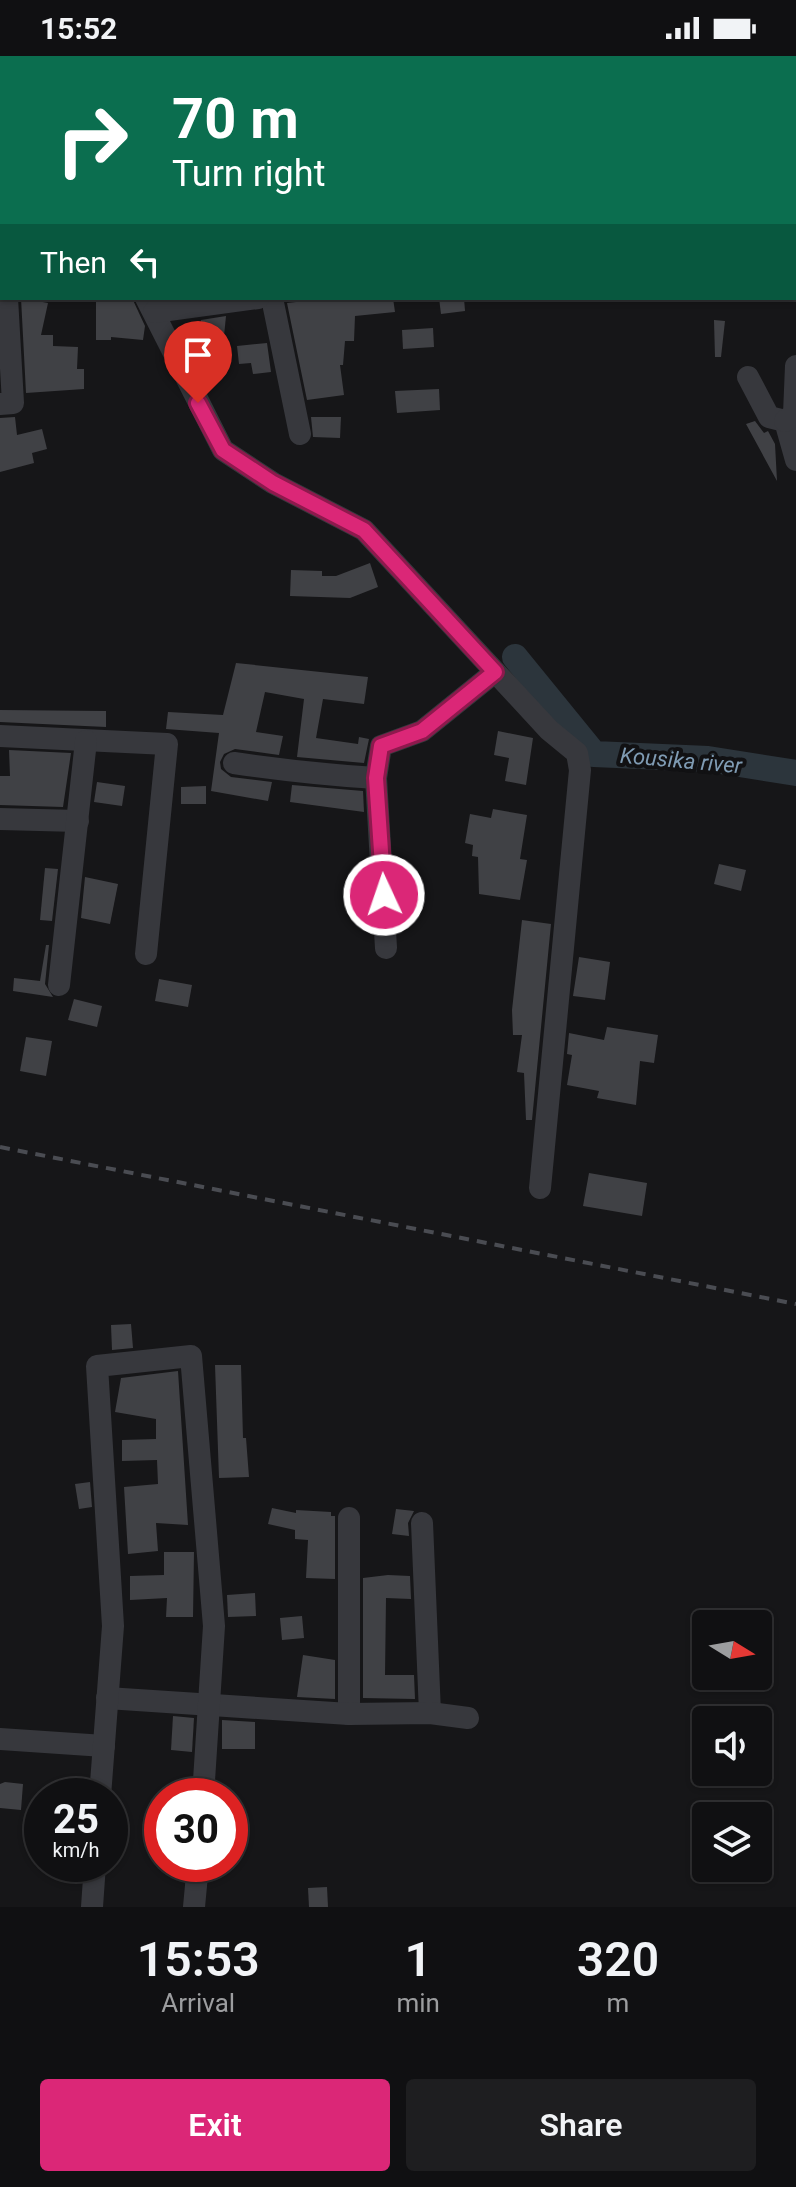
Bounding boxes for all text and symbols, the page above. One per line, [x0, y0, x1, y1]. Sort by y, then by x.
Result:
text: 15:52 [40, 11, 117, 46]
text: 70 m [172, 86, 299, 152]
icon: right [40, 88, 144, 192]
text: Turn right [172, 153, 325, 195]
icon: left [123, 240, 167, 284]
text: Then [40, 245, 107, 280]
pin [164, 321, 232, 403]
icon: arrive [176, 333, 220, 377]
water label: Kousika river [619, 743, 744, 778]
position arrow [342, 853, 426, 937]
north arrow [692, 1610, 772, 1690]
map controls [692, 1610, 772, 1882]
button: sound [692, 1706, 772, 1786]
speed limit sign: 30 [144, 1778, 248, 1882]
text: 25 [53, 1796, 99, 1843]
button: layers [692, 1802, 772, 1882]
text: km/h [53, 1838, 99, 1862]
text: 15:53 [137, 1931, 260, 1988]
text: 1 [405, 1931, 432, 1988]
text: 320 [577, 1931, 659, 1988]
text: Arrival [161, 1988, 235, 2018]
text: min [396, 1988, 440, 2018]
text: m [607, 1988, 629, 2018]
button: Exit [40, 2079, 390, 2171]
button: Share [406, 2079, 756, 2171]

